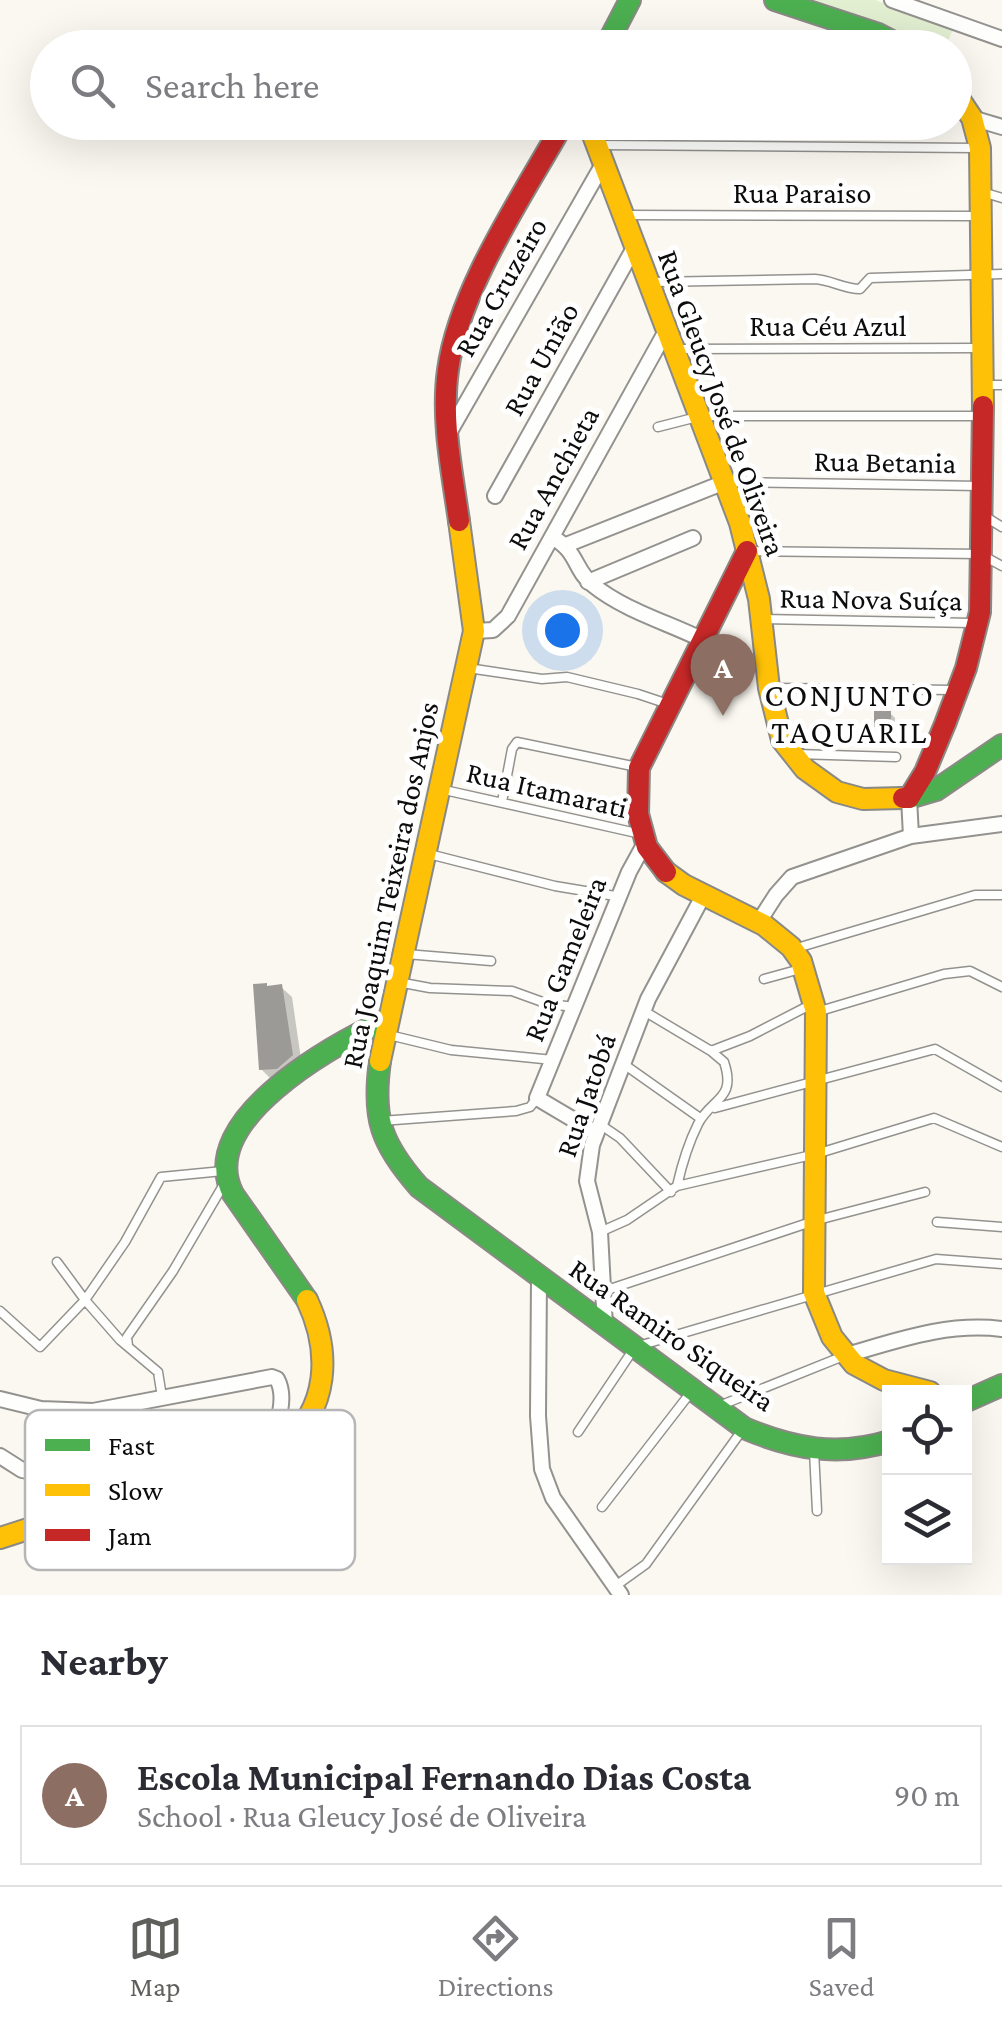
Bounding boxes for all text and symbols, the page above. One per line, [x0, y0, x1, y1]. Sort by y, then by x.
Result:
search box [30, 30, 972, 140]
icon: search [65, 58, 120, 113]
text: Search here [145, 64, 319, 106]
street label: Rua Paraiso [733, 176, 871, 209]
street label: Rua Cruzeiro [448, 212, 554, 362]
street label: Rua Gleucy José de Oliveira [651, 245, 793, 561]
street label: Rua União [496, 297, 585, 421]
street label: Rua Céu Azul [749, 309, 907, 342]
street label: Rua Anchieta [500, 401, 605, 555]
street label: Rua Betania [813, 444, 957, 479]
street label: Rua Nova Suíça [779, 580, 963, 618]
your location [537, 605, 588, 656]
pin: A [690, 634, 756, 716]
district label: CONJUNTO TAQUARIL [765, 677, 935, 750]
street label: Rua Joaquim Teixeira dos Anjos [335, 699, 445, 1071]
street label: Rua Itamarati [463, 755, 631, 824]
street label: Rua Gameleira [517, 872, 613, 1046]
street label: Rua Jatobá [549, 1029, 622, 1161]
street label: Rua Ramiro Siqueira [563, 1251, 781, 1419]
map controls [882, 1385, 972, 1565]
button: locate [882, 1385, 972, 1475]
legend [25, 1410, 355, 1570]
text: Fast [108, 1430, 155, 1461]
text: Slow [108, 1475, 163, 1506]
button: layers [882, 1475, 972, 1565]
text: Jam [105, 1520, 152, 1551]
text: Nearby [40, 1637, 168, 1684]
text: Escola Municipal Fernando Dias Costa [137, 1756, 751, 1798]
text: A [65, 1777, 84, 1813]
text: 90 m [894, 1777, 960, 1813]
text: School · Rua Gleucy José de Oliveira [137, 1798, 587, 1834]
tab: Map [128, 1911, 183, 2002]
tab: Directions [438, 1911, 554, 2002]
tab: Saved [809, 1911, 874, 2002]

